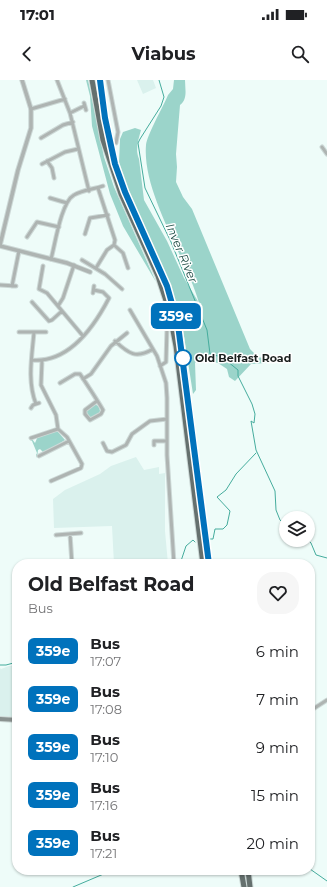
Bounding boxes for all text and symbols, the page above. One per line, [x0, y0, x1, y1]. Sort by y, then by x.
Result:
text: 17:01 [20, 5, 55, 24]
icon: back [16, 43, 38, 65]
text: Viabus [131, 43, 196, 65]
icon: search [289, 43, 311, 65]
water label: Inver River [163, 221, 201, 285]
line badge: 359e [148, 303, 204, 329]
text: 359e [159, 307, 193, 325]
marker: Old Belfast Road [174, 349, 192, 367]
place label: Old Belfast Road [195, 351, 291, 365]
map controls [279, 511, 315, 547]
button: layers [279, 511, 315, 547]
button: heart [257, 572, 299, 614]
text: Old Belfast Road [28, 573, 194, 596]
text: Bus [28, 600, 53, 616]
text: Bus [90, 634, 120, 653]
text: 359e [36, 642, 70, 660]
text: 6 min [256, 642, 299, 661]
text: 17:07 [90, 653, 121, 669]
text: Bus [90, 682, 120, 701]
text: 359e [36, 690, 70, 708]
text: 7 min [256, 690, 299, 709]
text: 17:08 [90, 701, 122, 717]
text: Bus [90, 730, 120, 749]
text: 359e [36, 738, 70, 756]
text: 9 min [256, 738, 299, 757]
text: 17:10 [90, 749, 118, 765]
text: Bus [90, 778, 120, 797]
text: 359e [36, 786, 70, 804]
text: 15 min [251, 786, 299, 805]
text: 17:16 [90, 797, 118, 813]
text: Bus [90, 826, 120, 845]
text: 359e [36, 834, 70, 852]
text: 20 min [247, 834, 299, 853]
text: 17:21 [90, 845, 117, 861]

